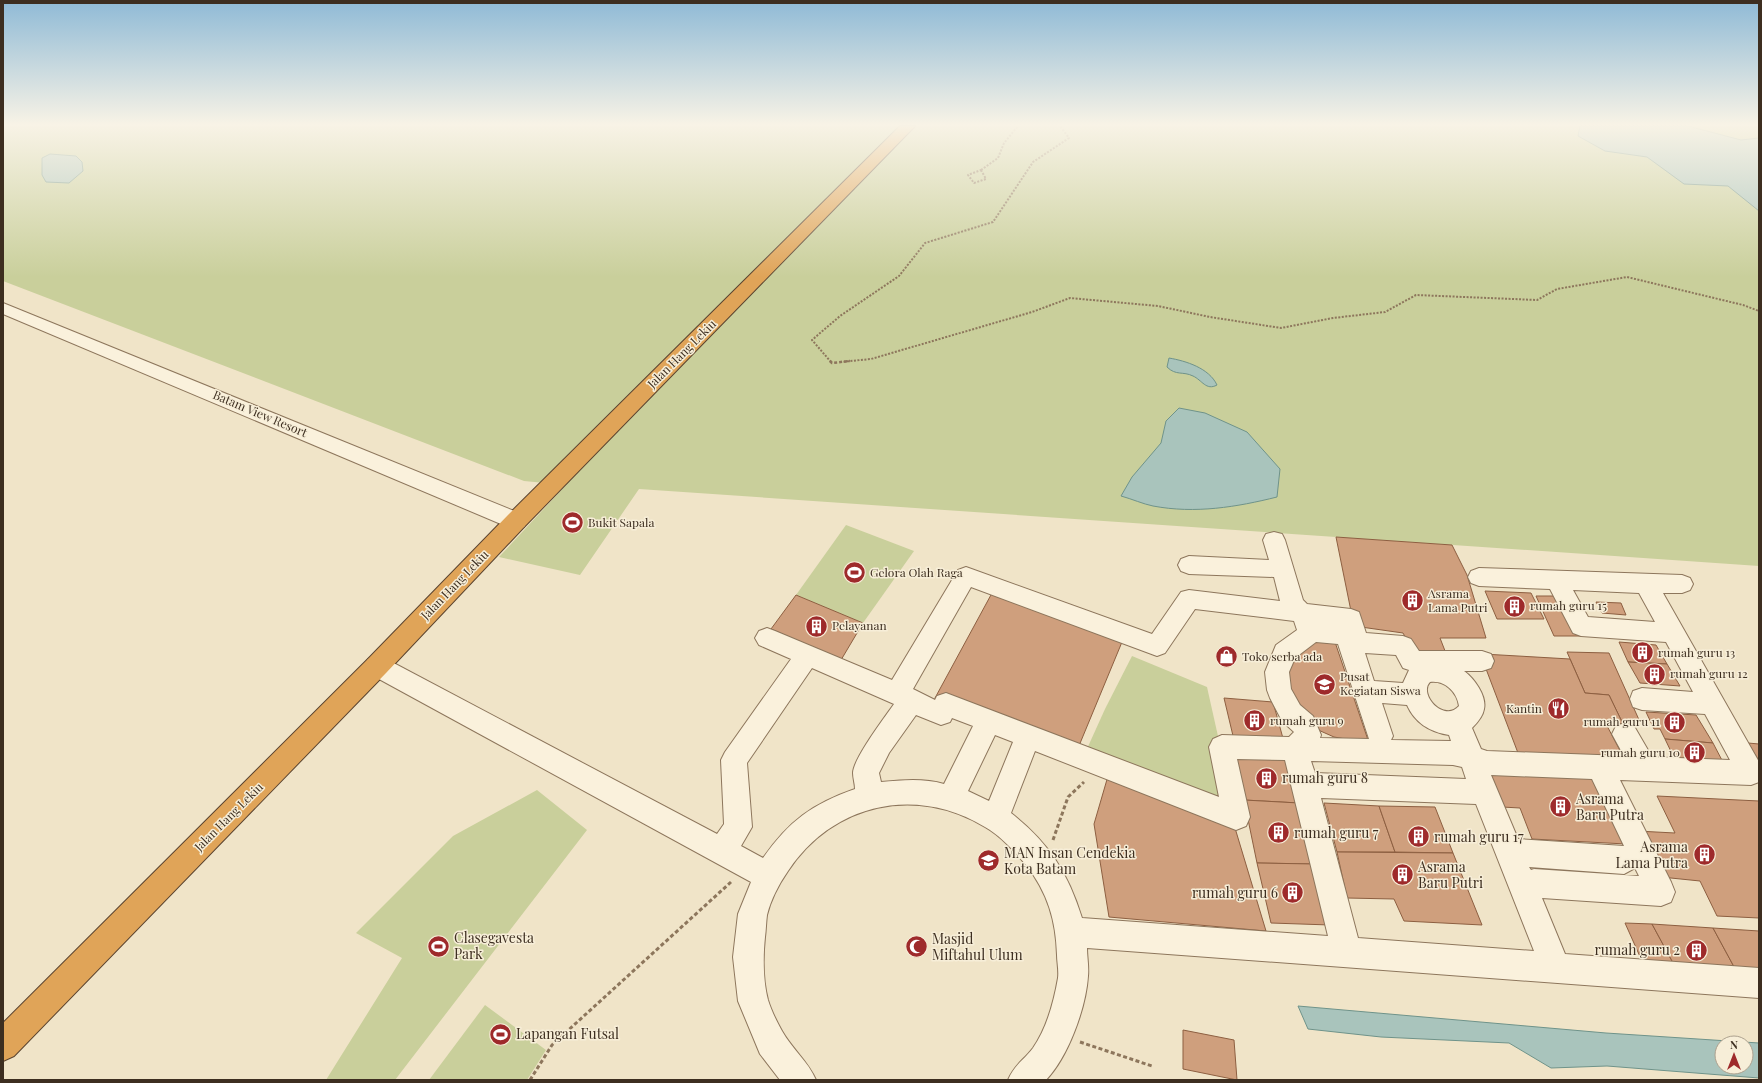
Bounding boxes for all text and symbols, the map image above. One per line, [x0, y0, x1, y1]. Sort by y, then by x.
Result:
street label: Jalan Hang Lekiu [643, 316, 719, 392]
street label: Batam View Resort [211, 386, 311, 440]
sports icon: Bukit Sapala [560, 510, 586, 536]
place label: Bukit Sapala [588, 514, 654, 530]
street label: Jalan Hang Lekiu [416, 546, 492, 623]
sports icon: Gelora Olah Raga [842, 560, 868, 586]
place label: Gelora Olah Raga [870, 564, 963, 580]
place label: Asrama Lama Putri [1427, 585, 1488, 615]
building icon: Asrama Lama Putri [1399, 588, 1425, 614]
building icon: rumah guru 15 [1501, 593, 1527, 619]
place label: rumah guru 15 [1530, 597, 1607, 613]
building icon: Pelayanan [804, 613, 830, 639]
place label: Pelayanan [832, 617, 887, 633]
building icon: rumah guru 13 [1629, 640, 1655, 666]
shop icon: Toko serba ada [1213, 644, 1239, 670]
place label: rumah guru 13 [1658, 644, 1735, 660]
place label: Toko serba ada [1242, 648, 1322, 664]
building icon: rumah guru 12 [1641, 661, 1667, 687]
place label: rumah guru 12 [1670, 665, 1748, 681]
place label: Pusat Kegiatan Siswa [1340, 668, 1421, 698]
school or university icon: Pusat Kegiatan Siswa [1311, 671, 1337, 697]
restaurant icon: Kantin [1545, 696, 1571, 722]
place label: Kantin [1506, 700, 1542, 716]
building icon: rumah guru 9 [1241, 708, 1267, 734]
building icon: rumah guru 11 [1662, 709, 1688, 735]
place label: rumah guru 9 [1270, 712, 1344, 728]
place label: rumah guru 11 [1584, 713, 1661, 729]
building icon: rumah guru 10 [1682, 740, 1708, 766]
place label: rumah guru 10 [1601, 744, 1680, 760]
building icon: rumah guru 8 [1253, 765, 1279, 791]
place label: rumah guru 8 [1282, 768, 1368, 787]
street label: Jalan Hang Lekiu [190, 779, 266, 855]
place label: Asrama Baru Putra [1575, 789, 1644, 824]
building icon: Asrama Baru Putra [1547, 794, 1573, 820]
building icon: rumah guru 7 [1266, 820, 1292, 846]
place label: rumah guru 7 [1294, 823, 1379, 842]
building icon: rumah guru 17 [1405, 824, 1431, 850]
place label: rumah guru 17 [1434, 827, 1524, 846]
place label: Asrama Lama Putra [1616, 837, 1688, 872]
building icon: Asrama Lama Putra [1691, 842, 1717, 868]
place label: MAN Insan Cendekia Kota Batam [1004, 843, 1135, 878]
school or university icon: MAN Insan Cendekia Kota Batam [976, 848, 1002, 874]
place label: Asrama Baru Putri [1417, 857, 1483, 892]
building icon: Asrama Baru Putri [1389, 862, 1415, 888]
building icon: rumah guru 6 [1280, 880, 1306, 906]
place label: rumah guru 6 [1192, 883, 1278, 902]
place label: Clasegavesta Park [454, 928, 534, 963]
place label: Masjid Miftahul Ulum [932, 929, 1023, 964]
sports icon: Clasegavesta Park [426, 933, 452, 959]
mosque icon: Masjid Miftahul Ulum [904, 934, 930, 960]
building icon: rumah guru 2 [1683, 937, 1709, 963]
place label: rumah guru 2 [1594, 940, 1680, 959]
sports icon: Lapangan Futsal [488, 1021, 514, 1047]
place label: Lapangan Futsal [516, 1024, 619, 1043]
north arrow [1714, 1035, 1754, 1075]
text: N [1730, 1037, 1738, 1052]

